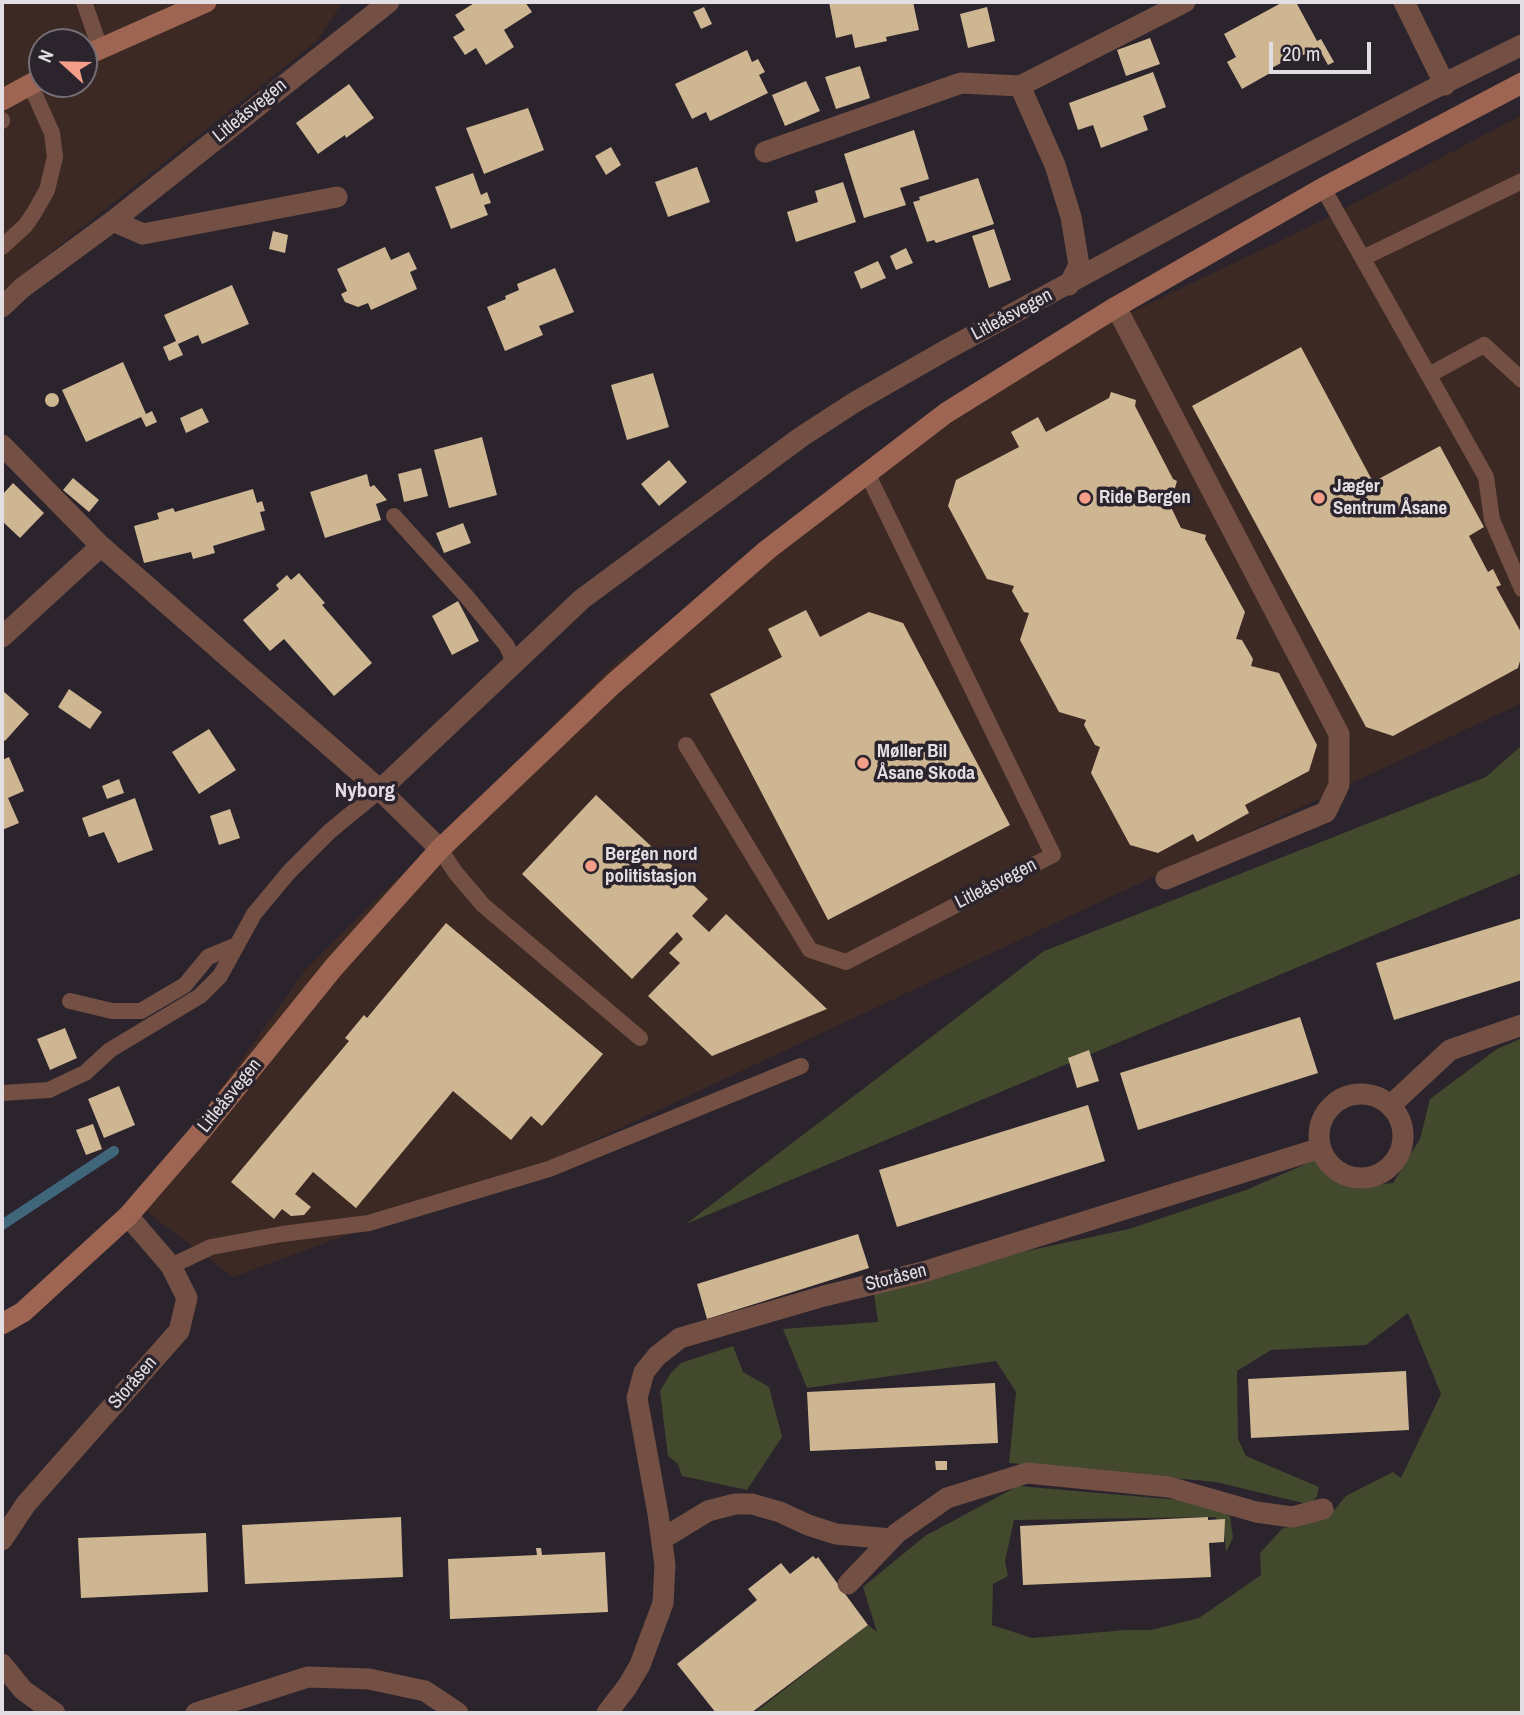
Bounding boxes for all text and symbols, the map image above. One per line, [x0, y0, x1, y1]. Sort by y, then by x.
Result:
north arrow [28, 28, 98, 98]
scale bar [1272, 28, 1374, 72]
text: 20 m [1282, 39, 1320, 68]
text: N [31, 46, 60, 66]
street label: Litleåsvegen [208, 74, 292, 148]
street label: Litleåsvegen [968, 284, 1056, 346]
place label: Jæger Sentrum Åsane [1333, 476, 1447, 520]
place label: Ride Bergen [1099, 487, 1191, 509]
marker: Ride Bergen [1077, 490, 1093, 506]
marker: Jæger Sentrum Åsane [1311, 490, 1327, 506]
place label: Møller Bil Åsane Skoda [877, 741, 975, 785]
marker: Møller Bil Åsane Skoda [855, 755, 871, 771]
district label: Nyborg [335, 778, 395, 804]
place label: Bergen nord politistasjon [605, 844, 698, 888]
street label: Litleåsvegen [951, 854, 1041, 914]
marker: Bergen nord politistasjon [583, 858, 599, 874]
street label: Litleåsvegen [193, 1054, 267, 1138]
street label: Storåsen [863, 1259, 929, 1297]
street label: Storåsen [104, 1352, 162, 1414]

